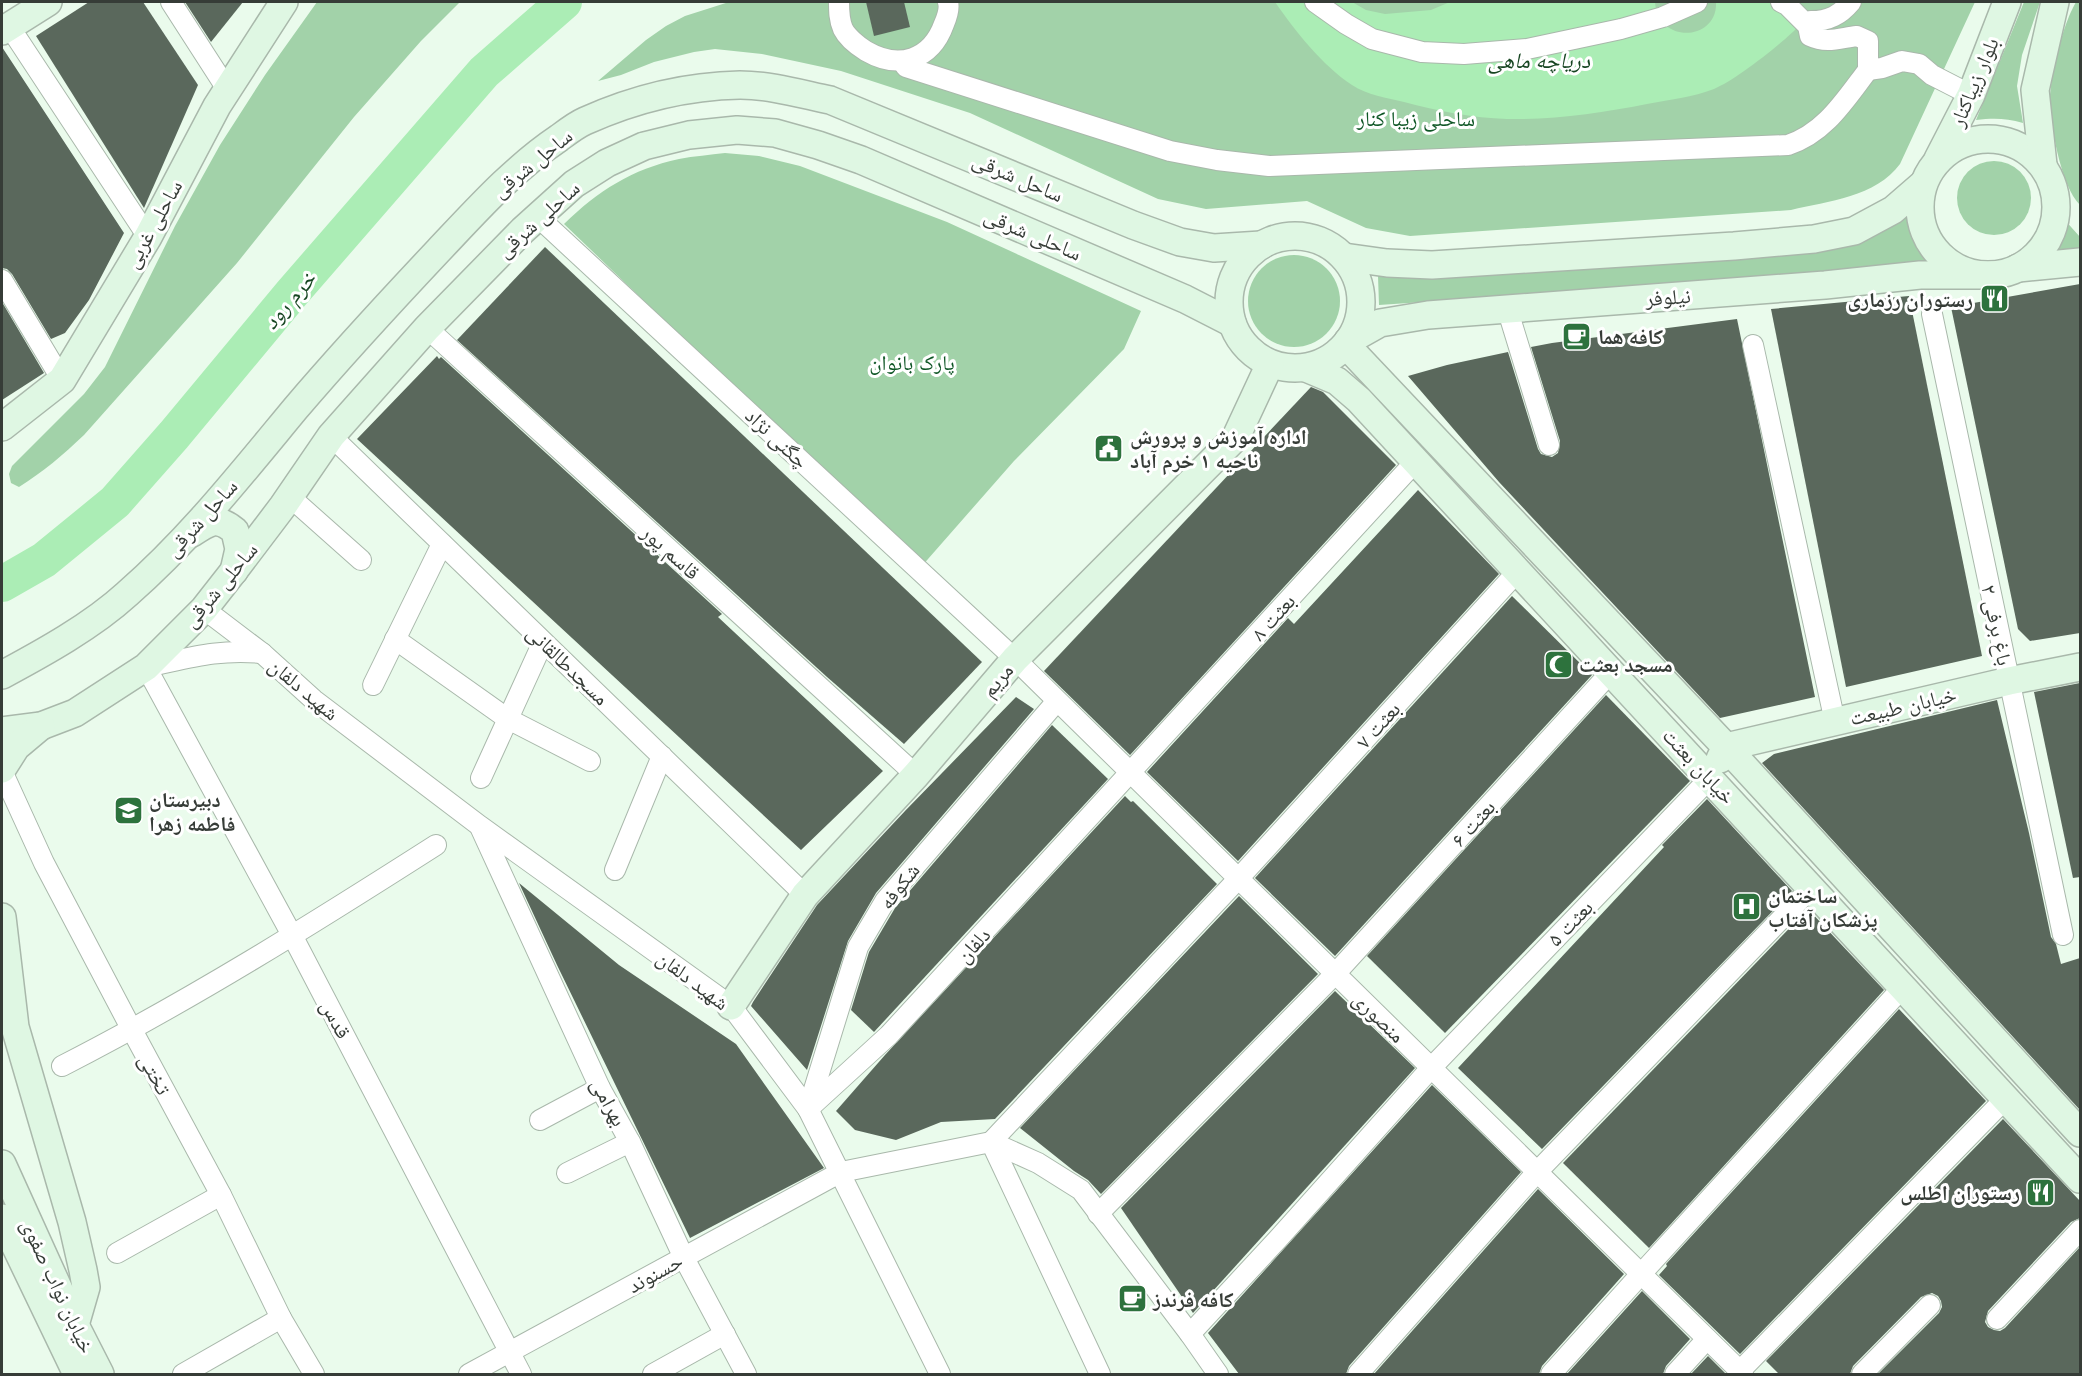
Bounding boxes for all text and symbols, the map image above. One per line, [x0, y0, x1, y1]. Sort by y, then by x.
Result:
street label: بلوار زیباکنار [1943, 33, 2005, 132]
water label: دریاچه ماهی [1488, 46, 1591, 74]
park label: ساحلی زیبا کنار [1356, 105, 1475, 132]
street label: ساحل شرقی [486, 122, 578, 204]
street label: ساحل شرقی [969, 146, 1067, 208]
street label: ساحلی شرقی [491, 174, 585, 264]
street label: ساحلی غربی [118, 175, 188, 273]
street label: ساحلی شرقی [980, 201, 1086, 267]
water label: خرم رود [256, 265, 323, 335]
street label: نیلوفر [1643, 282, 1692, 312]
restaurant icon: رستوران رزماری [1978, 283, 2010, 315]
place label: رستوران رزماری [1848, 286, 1973, 313]
cafe icon: کافه هما [1561, 320, 1593, 352]
place label: کافه هما [1598, 323, 1663, 350]
park label: پارک بانوان [869, 349, 955, 376]
street label: چگنی نژاد [740, 402, 814, 474]
place label: اداره آموزش و پرورش ناحیه ۱ خرم آباد [1130, 423, 1307, 475]
public building icon: اداره آموزش و پرورش ناحیه ۱ خرم آباد [1093, 432, 1125, 464]
street label: ساحل شرقی [159, 473, 243, 563]
street label: قاسم پور [635, 518, 706, 586]
street label: ساحلی شرقی [176, 537, 264, 633]
street label: باغ برفی ۲ [1975, 582, 2019, 668]
street label: بعثت ۸ [1245, 588, 1301, 646]
street label: مسجدطالقانی [521, 619, 615, 711]
mosque icon: مسجد بعثت [1542, 648, 1574, 680]
place label: مسجد بعثت [1579, 651, 1673, 678]
street label: شهید دلفان [263, 652, 345, 726]
street label: مریم [975, 657, 1020, 703]
street label: خیابان طبیعت [1847, 681, 1959, 731]
street label: بعثت ۷ [1350, 696, 1406, 754]
street label: خیابان بعثت [1657, 722, 1741, 810]
place label: دبیرستان فاطمه زهرا [149, 786, 235, 837]
street label: بعثت ۶ [1445, 794, 1501, 852]
school or university icon: دبیرستان فاطمه زهرا [112, 795, 144, 827]
street label: شکوفه [872, 857, 926, 915]
place label: ساختمان پزشکان آفتاب [1768, 882, 1878, 933]
hospital icon: ساختمان پزشکان آفتاب [1731, 891, 1763, 923]
street label: بعثت ۵ [1541, 894, 1599, 952]
street label: دلفان [950, 922, 996, 968]
street label: شهید دلفان [651, 944, 735, 1016]
street label: منصوری [1347, 985, 1411, 1049]
street label: قدس [315, 995, 357, 1043]
street label: تختی [133, 1049, 177, 1099]
street label: بهرامی [585, 1073, 633, 1131]
restaurant icon: رستوران اطلس [2025, 1176, 2057, 1208]
place label: رستوران اطلس [1900, 1179, 2020, 1206]
street label: خیابان نواب صفوی [15, 1215, 101, 1357]
street label: حسنوند [623, 1247, 687, 1299]
cafe icon: کافه فرندز [1116, 1283, 1148, 1315]
place label: کافه فرندز [1152, 1286, 1234, 1313]

